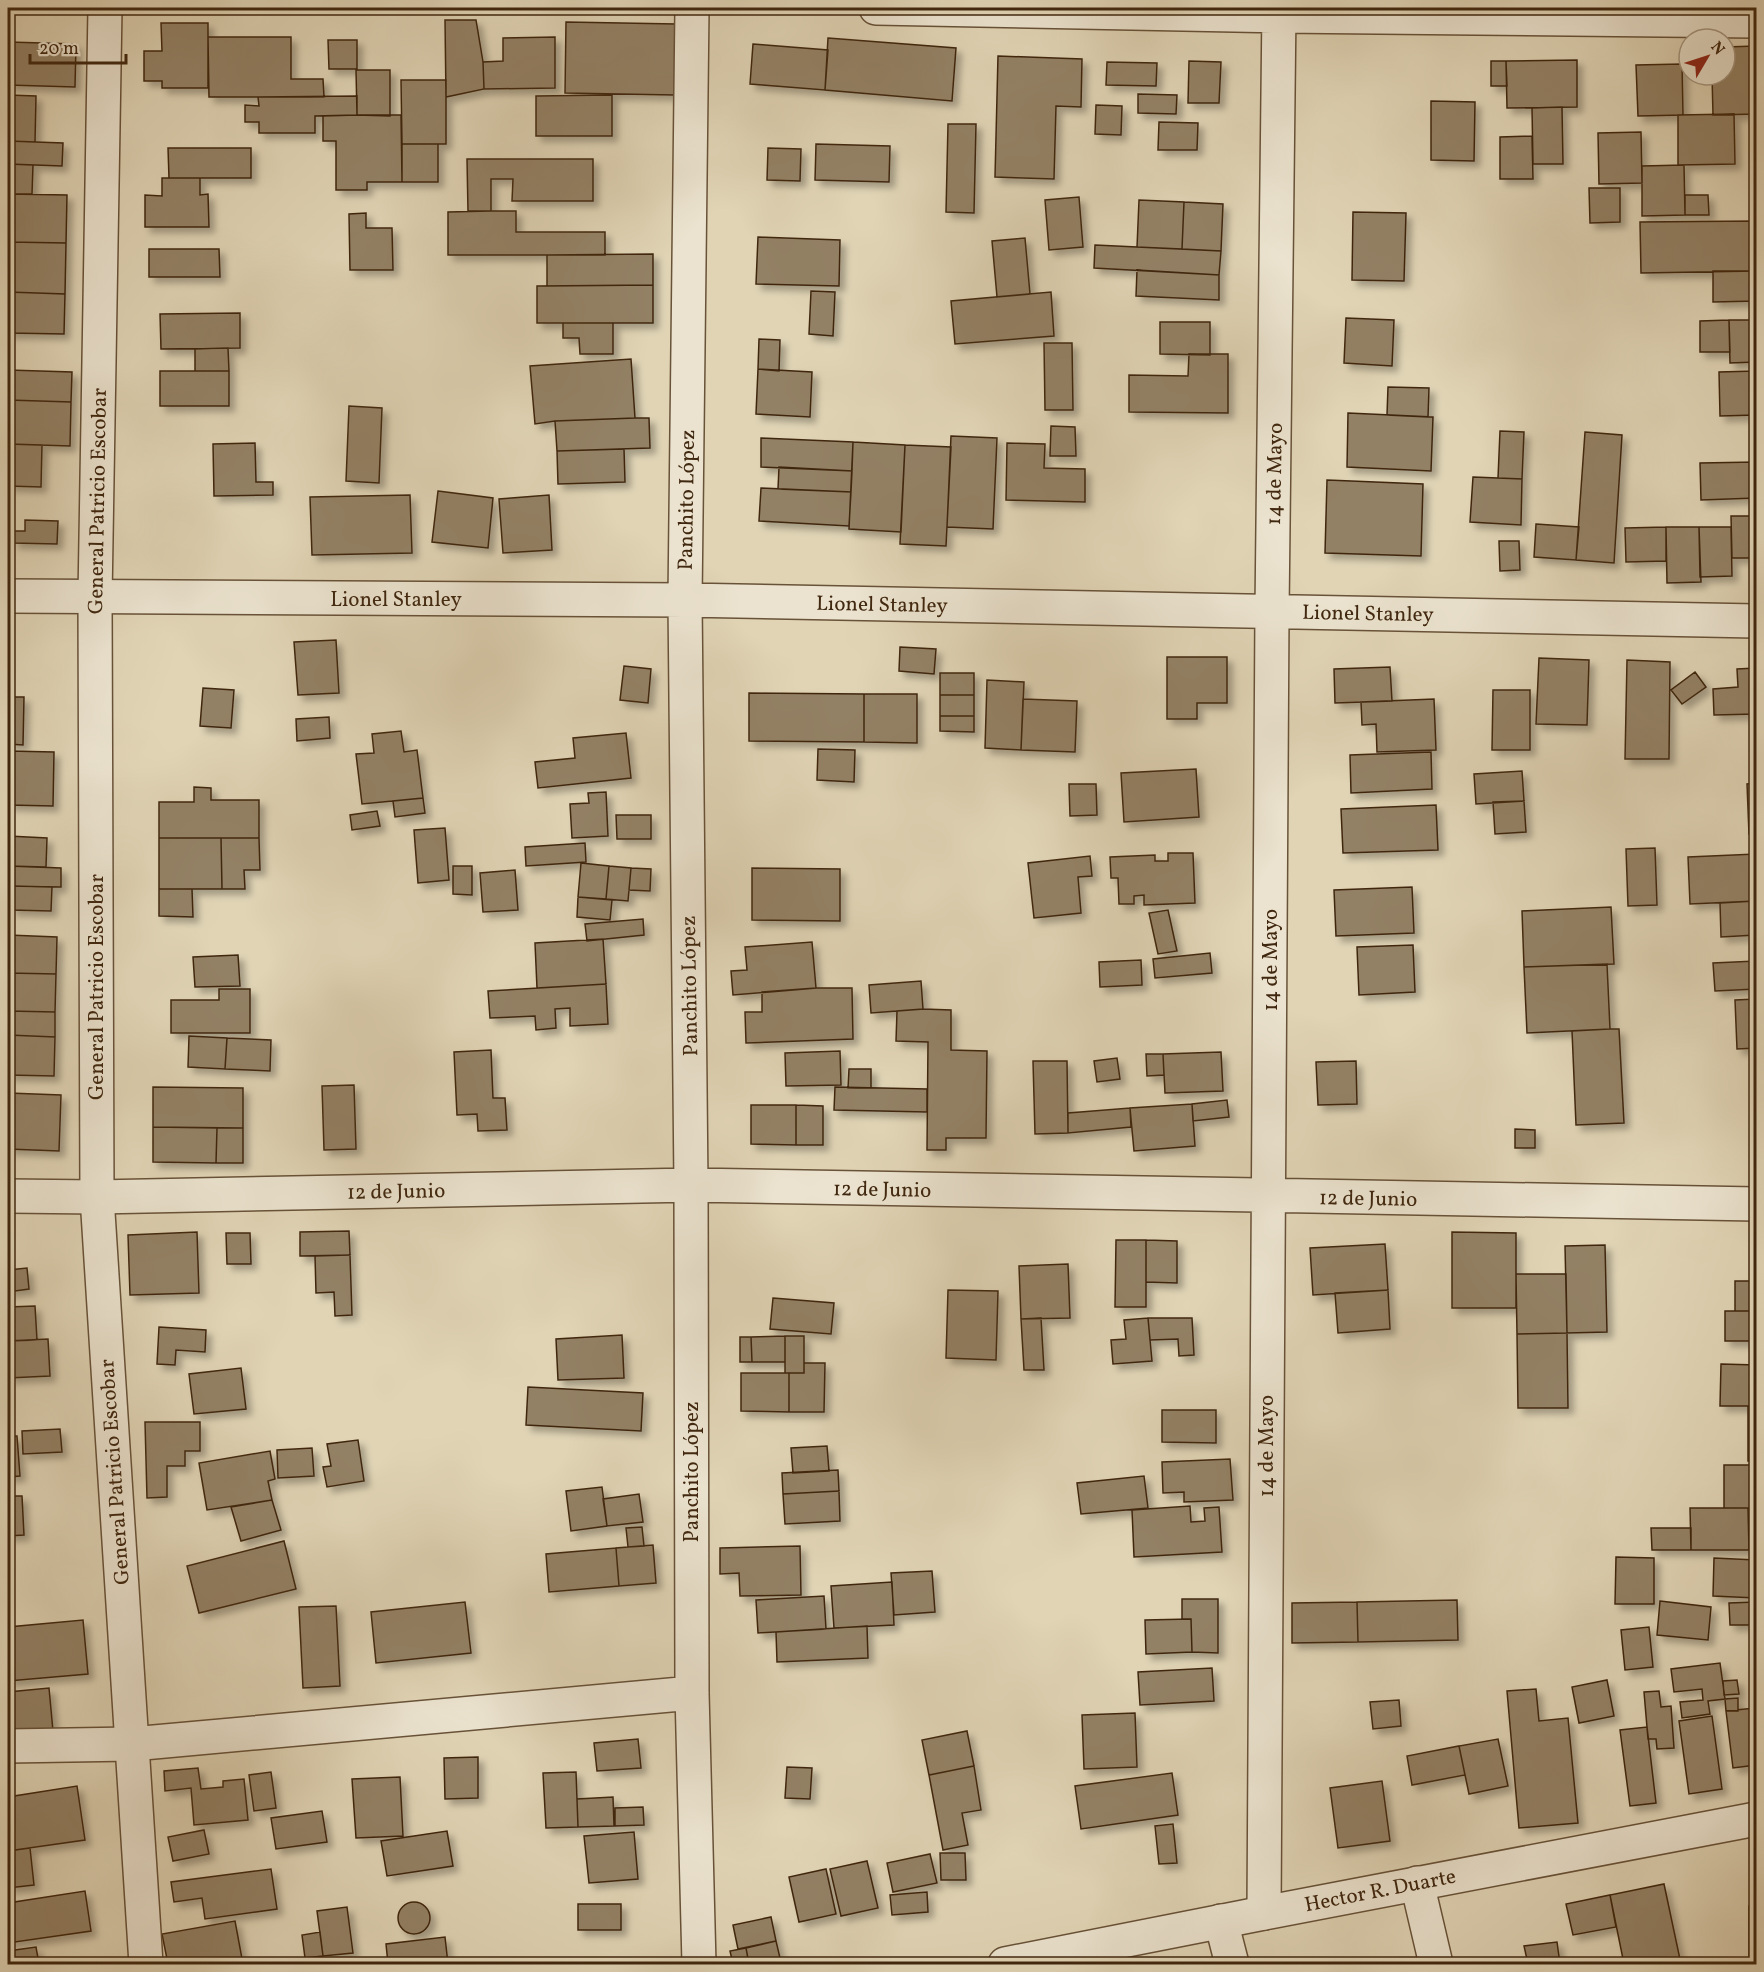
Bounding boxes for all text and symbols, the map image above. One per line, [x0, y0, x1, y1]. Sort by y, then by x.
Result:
scale bar [30, 27, 126, 65]
north arrow [1677, 27, 1737, 87]
text: 20 m [39, 37, 79, 62]
text: N [1705, 37, 1730, 61]
street label: General Patricio Escobar [82, 388, 115, 614]
street label: 14 de Mayo [1260, 422, 1291, 526]
street label: Panchito López [672, 429, 703, 571]
street label: Lionel Stanley [330, 586, 462, 615]
street label: Lionel Stanley [816, 590, 949, 621]
street label: Lionel Stanley [1302, 599, 1435, 630]
street label: General Patricio Escobar [83, 874, 112, 1100]
street label: 14 de Mayo [1257, 909, 1286, 1011]
street label: Panchito López [675, 915, 706, 1057]
street label: 12 de Junio [833, 1175, 931, 1206]
street label: 12 de Junio [347, 1177, 445, 1208]
street label: 12 de Junio [1319, 1184, 1417, 1215]
street label: General Patricio Escobar [93, 1358, 138, 1586]
street label: 14 de Mayo [1253, 1395, 1282, 1497]
street label: Panchito López [678, 1402, 707, 1542]
street label: Hector R. Duarte [1302, 1863, 1458, 1920]

